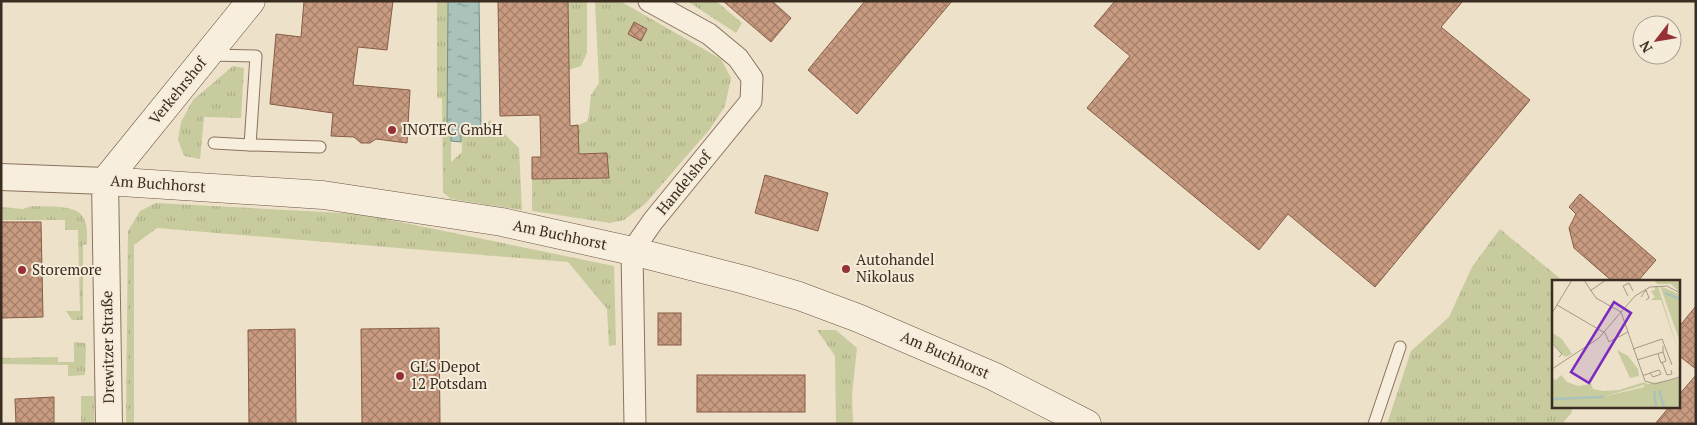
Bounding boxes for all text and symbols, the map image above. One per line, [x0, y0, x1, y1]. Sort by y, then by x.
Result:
north arrow [1632, 15, 1682, 65]
text: N [1634, 37, 1656, 56]
street label: Verkehrshof [144, 52, 211, 128]
place label: INOTEC GmbH [402, 119, 503, 139]
marker: INOTEC GmbH [386, 124, 398, 136]
street label: Handelshof [651, 146, 716, 218]
street label: Am Buchhorst [110, 170, 207, 196]
street label: Am Buchhorst [511, 214, 609, 254]
place label: Autohandel Nikolaus [856, 249, 934, 286]
place label: Storemore [32, 259, 102, 279]
marker: Autohandel Nikolaus [840, 263, 852, 275]
marker: Storemore [16, 264, 28, 276]
inset map [1552, 280, 1680, 408]
street label: Drewitzer Straße [96, 290, 118, 404]
street label: Am Buchhorst [898, 326, 993, 383]
place label: GLS Depot 12 Potsdam [410, 356, 487, 393]
marker: GLS Depot 12 Potsdam [394, 370, 406, 382]

